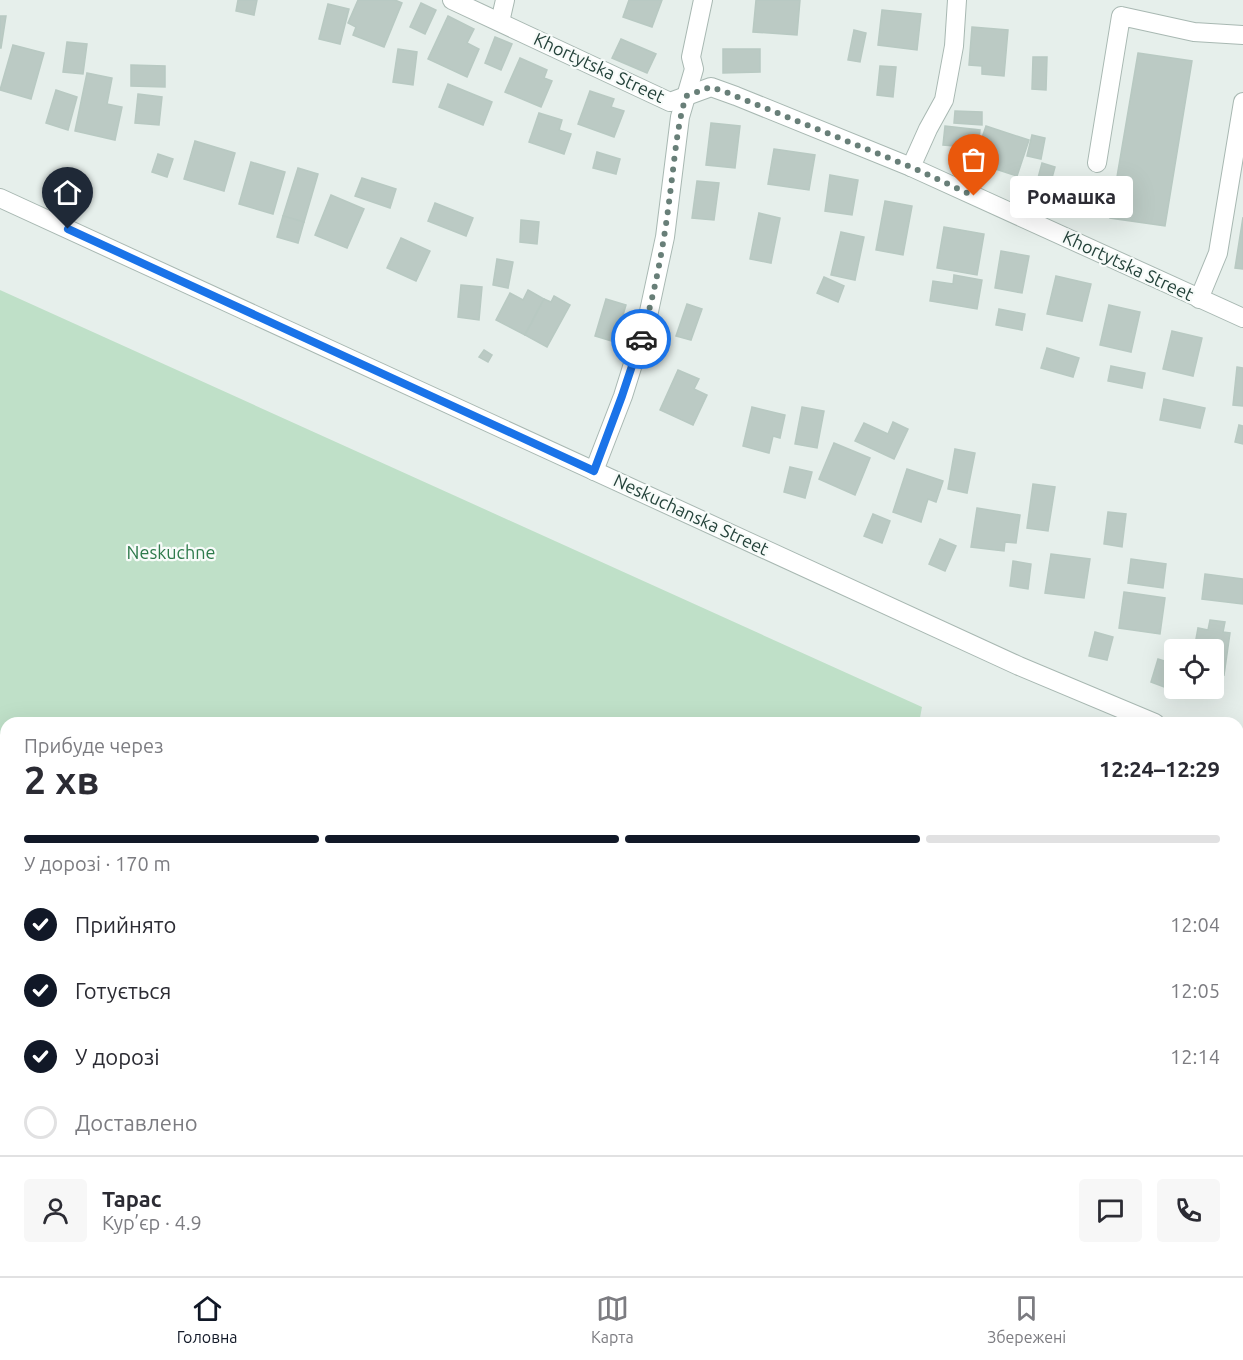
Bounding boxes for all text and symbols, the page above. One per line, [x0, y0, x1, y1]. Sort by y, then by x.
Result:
street label: Khortytska Street [531, 28, 668, 106]
pin [948, 134, 999, 196]
icon: bag [957, 143, 990, 176]
pin [42, 167, 93, 229]
callout: Ромашка [1010, 175, 1133, 217]
icon: home [51, 176, 84, 209]
text: Ромашка [1027, 185, 1116, 208]
street label: Khortytska Street [1060, 226, 1197, 304]
courier [611, 309, 671, 369]
icon: car [625, 323, 658, 356]
street label: Neskuchanska Street [611, 469, 772, 559]
park label: Neskuchne [127, 542, 215, 562]
map controls [1164, 639, 1224, 699]
button: locate [1164, 639, 1224, 699]
text: Прибуде через [24, 734, 164, 757]
text: 12:24–12:29 [1099, 756, 1220, 781]
text: 2 хв [24, 758, 99, 801]
text: У дорозі · 170 m [24, 852, 171, 875]
icon: check [24, 908, 57, 941]
text: Прийнято [75, 912, 176, 937]
text: 12:04 [1170, 913, 1220, 936]
icon: check [24, 974, 57, 1007]
text: Готується [75, 978, 171, 1003]
text: 12:05 [1170, 979, 1220, 1002]
icon: check [24, 1040, 57, 1073]
text: У дорозі [75, 1044, 160, 1069]
text: 12:14 [1170, 1045, 1220, 1068]
text: Доставлено [75, 1110, 198, 1135]
button: person [24, 1179, 87, 1242]
button: chat [1079, 1179, 1142, 1242]
button: phone [1157, 1179, 1220, 1242]
text: Тарас [102, 1186, 162, 1211]
text: Кур’єр · 4.9 [102, 1211, 202, 1234]
tab: Головна [177, 1292, 238, 1346]
tab: Карта [591, 1292, 634, 1346]
tab: Збережені [987, 1292, 1066, 1346]

